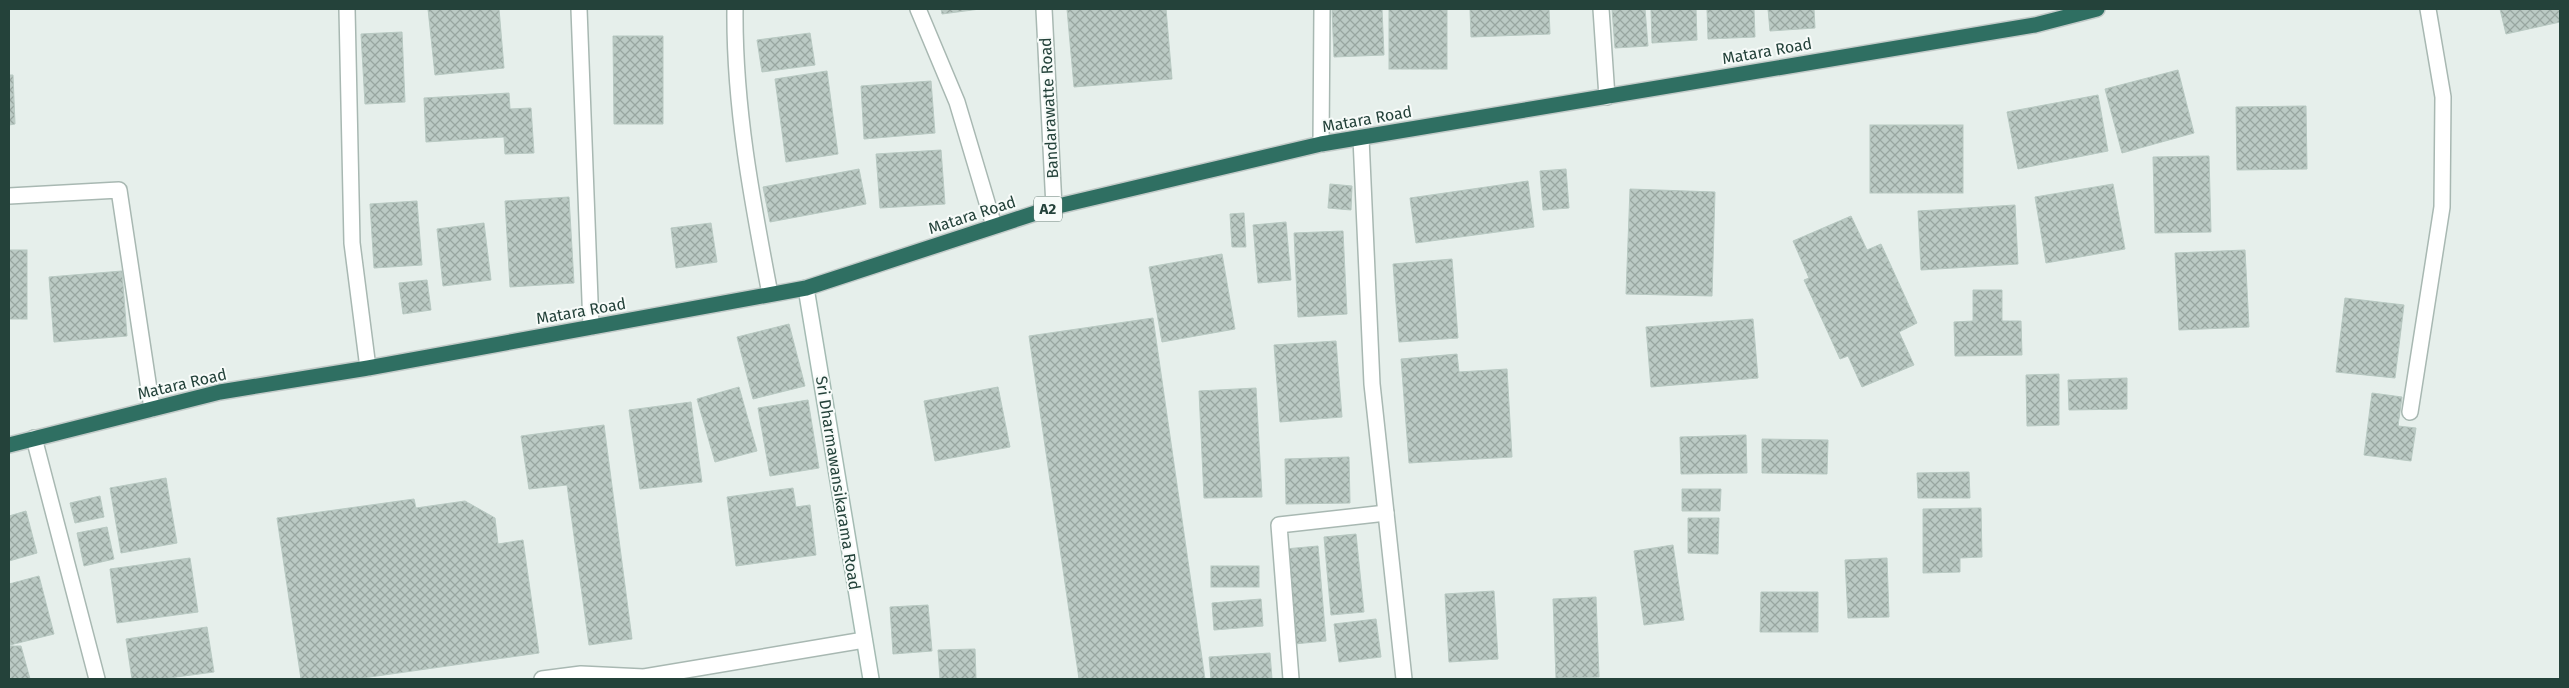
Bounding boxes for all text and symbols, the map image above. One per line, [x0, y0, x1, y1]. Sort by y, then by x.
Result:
street label: Matara Road [1721, 34, 1813, 68]
street label: Bandarawatte Road [1036, 37, 1062, 179]
street label: Matara Road [1321, 102, 1413, 136]
street label: Matara Road [926, 192, 1018, 238]
road number: A2 [1034, 196, 1062, 222]
street label: Matara Road [535, 294, 627, 328]
street label: Matara Road [136, 365, 228, 403]
street label: Sri Dharmawansikarama Road [812, 375, 864, 591]

